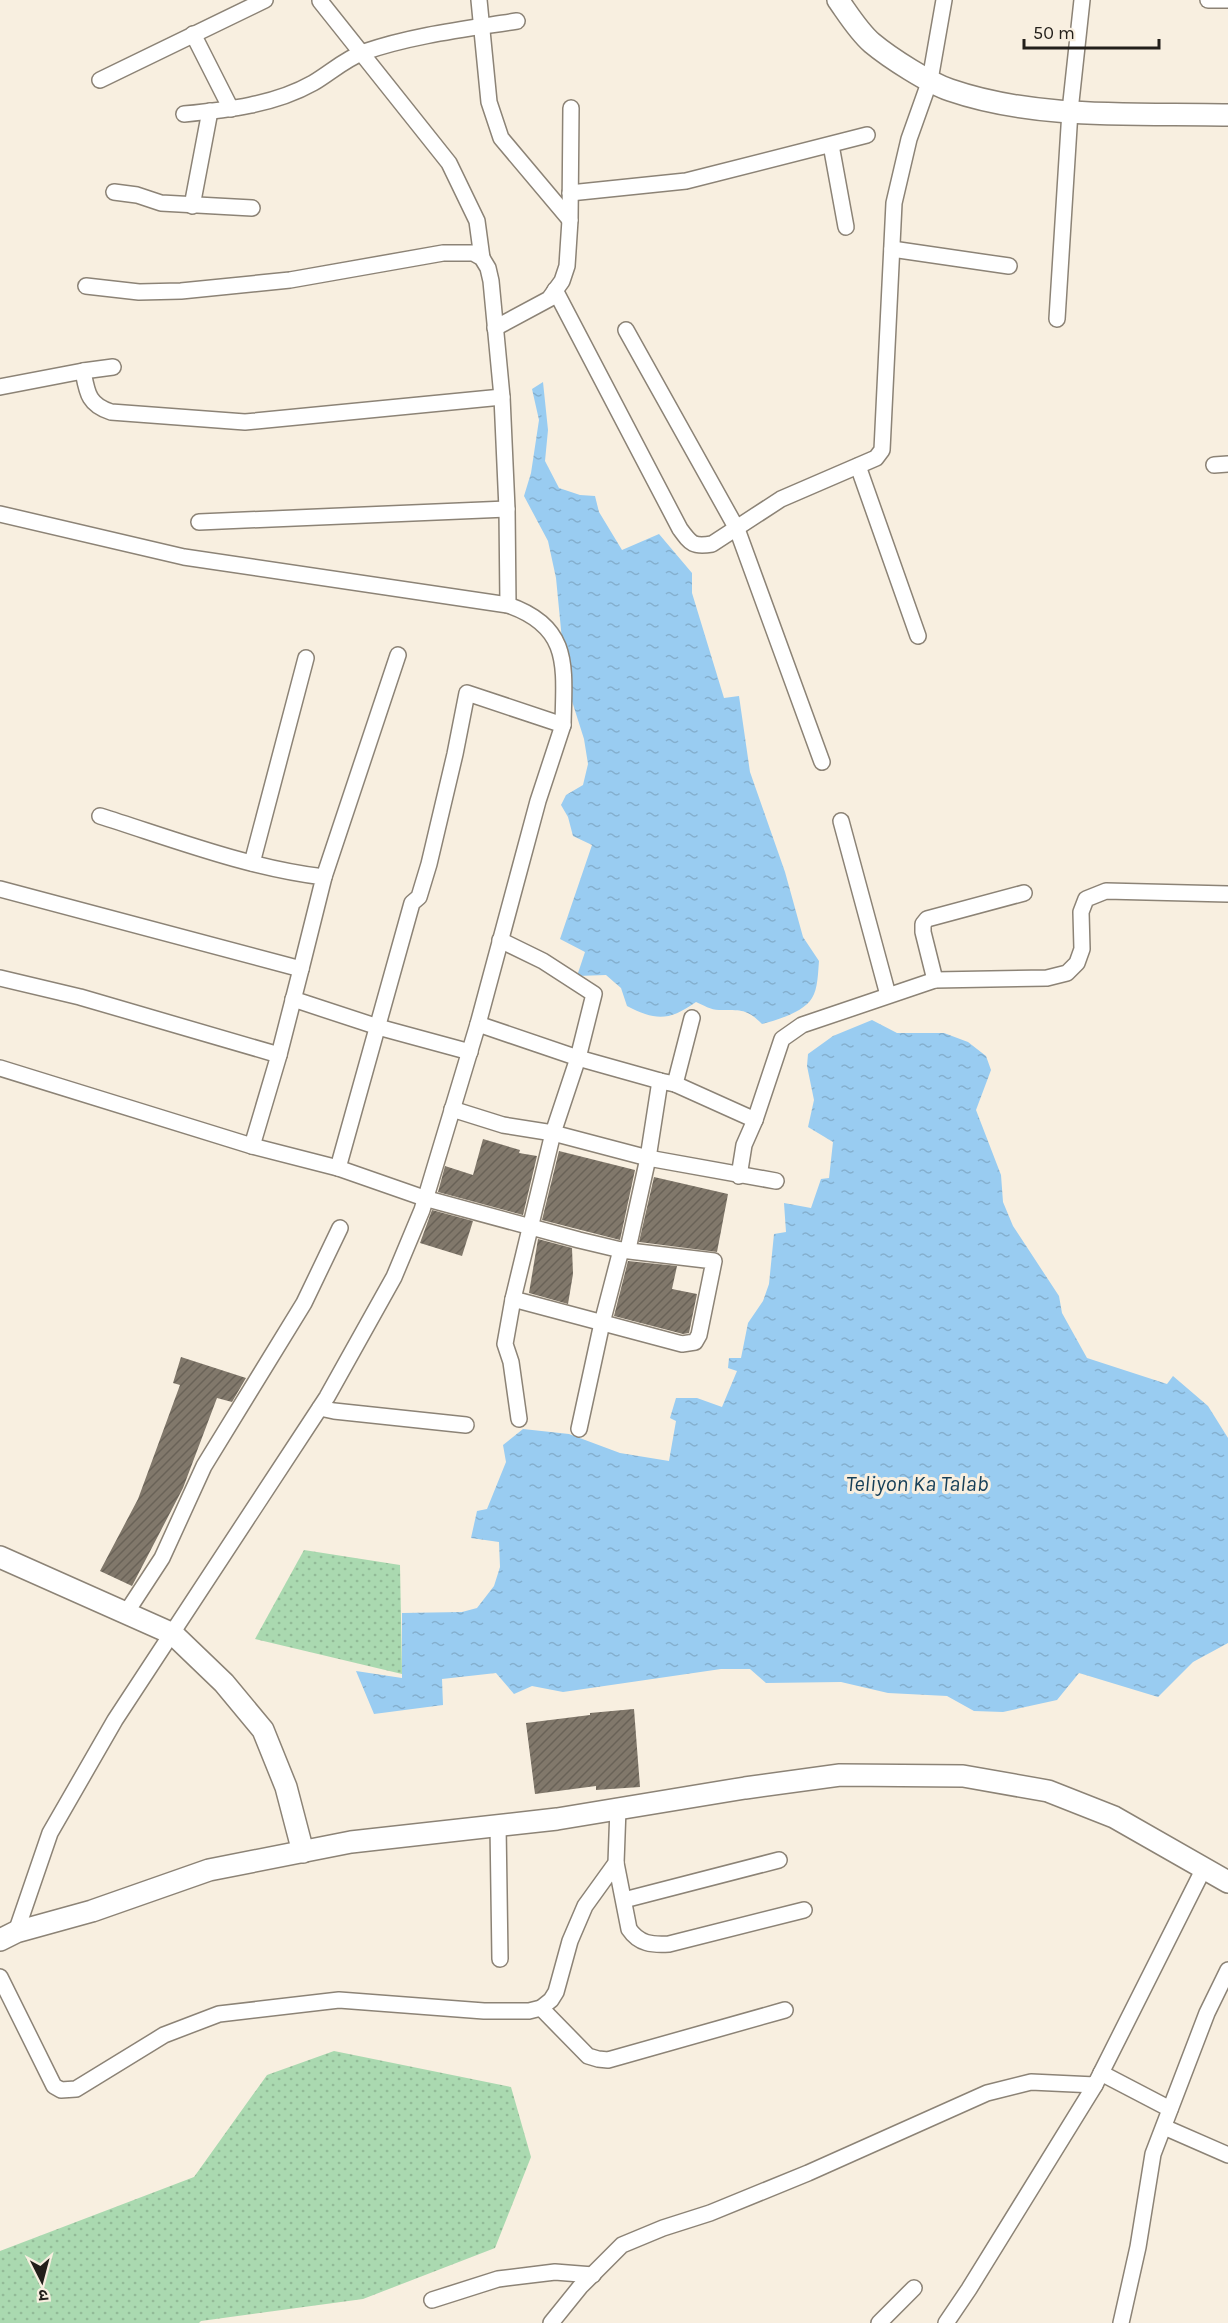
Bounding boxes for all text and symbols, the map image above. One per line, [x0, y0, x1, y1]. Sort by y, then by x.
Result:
scale bar [1024, 12, 1159, 50]
text: 50 m [1033, 22, 1075, 44]
water label: Teliyon Ka Talab [846, 1471, 989, 1497]
north arrow [12, 2251, 72, 2311]
text: उ [37, 2285, 49, 2305]

